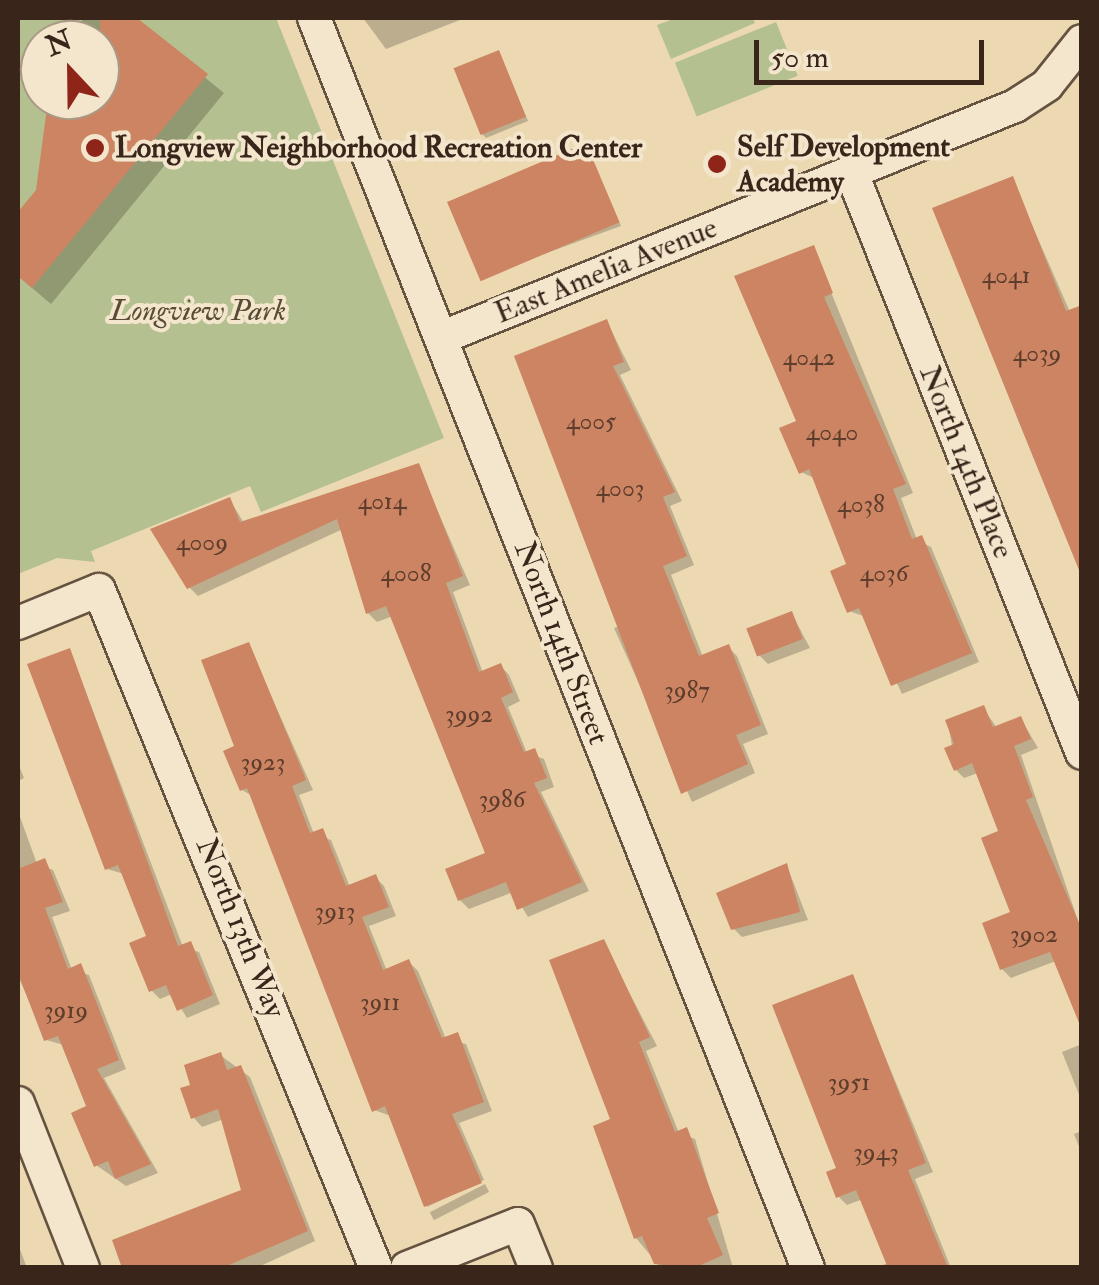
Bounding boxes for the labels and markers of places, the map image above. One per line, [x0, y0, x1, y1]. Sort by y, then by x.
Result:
place label: Self Development Academy [737, 129, 950, 200]
place label: Longview Neighborhood Recreation Center [115, 130, 642, 166]
marker: Longview Neighborhood Recreation Center [84, 137, 106, 159]
marker: Self Development Academy [706, 153, 728, 175]

